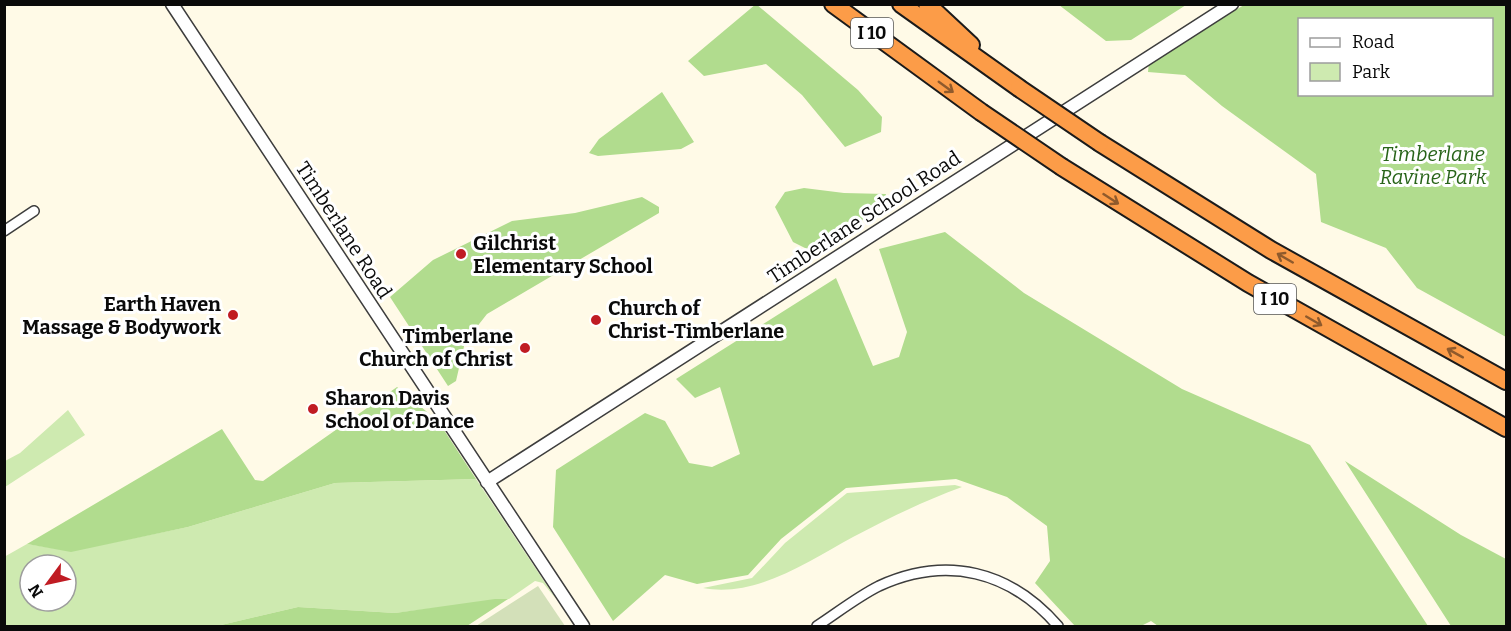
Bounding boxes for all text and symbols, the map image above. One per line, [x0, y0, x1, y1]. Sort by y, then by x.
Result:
road number: I 10 [851, 18, 893, 48]
legend [1298, 18, 1493, 96]
text: Road [1352, 31, 1395, 53]
text: Park [1352, 61, 1391, 83]
one-way arrow [937, 81, 953, 93]
park label: Timberlane Ravine Park [1379, 142, 1487, 189]
street label: Timberlane School Road [763, 146, 965, 288]
street label: Timberlane Road [291, 157, 397, 303]
one-way arrow [1102, 194, 1119, 206]
place label: Gilchrist Elementary School [473, 231, 653, 278]
marker: Gilchrist Elementary School [454, 247, 468, 261]
one-way arrow [1277, 252, 1294, 264]
road number: I 10 [1254, 284, 1296, 314]
place label: Earth Haven Massage & Bodywork [22, 292, 221, 339]
place label: Church of Christ-Timberlane [608, 296, 784, 343]
marker: Earth Haven Massage & Bodywork [226, 308, 240, 322]
marker: Church of Christ-Timberlane [589, 313, 603, 327]
one-way arrow [1305, 315, 1322, 327]
place label: Timberlane Church of Christ [359, 324, 513, 371]
marker: Timberlane Church of Christ [518, 341, 532, 355]
one-way arrow [1447, 347, 1465, 358]
place label: Sharon Davis School of Dance [325, 386, 474, 433]
marker: Sharon Davis School of Dance [306, 402, 320, 416]
north arrow [18, 553, 78, 613]
text: N [25, 581, 47, 601]

